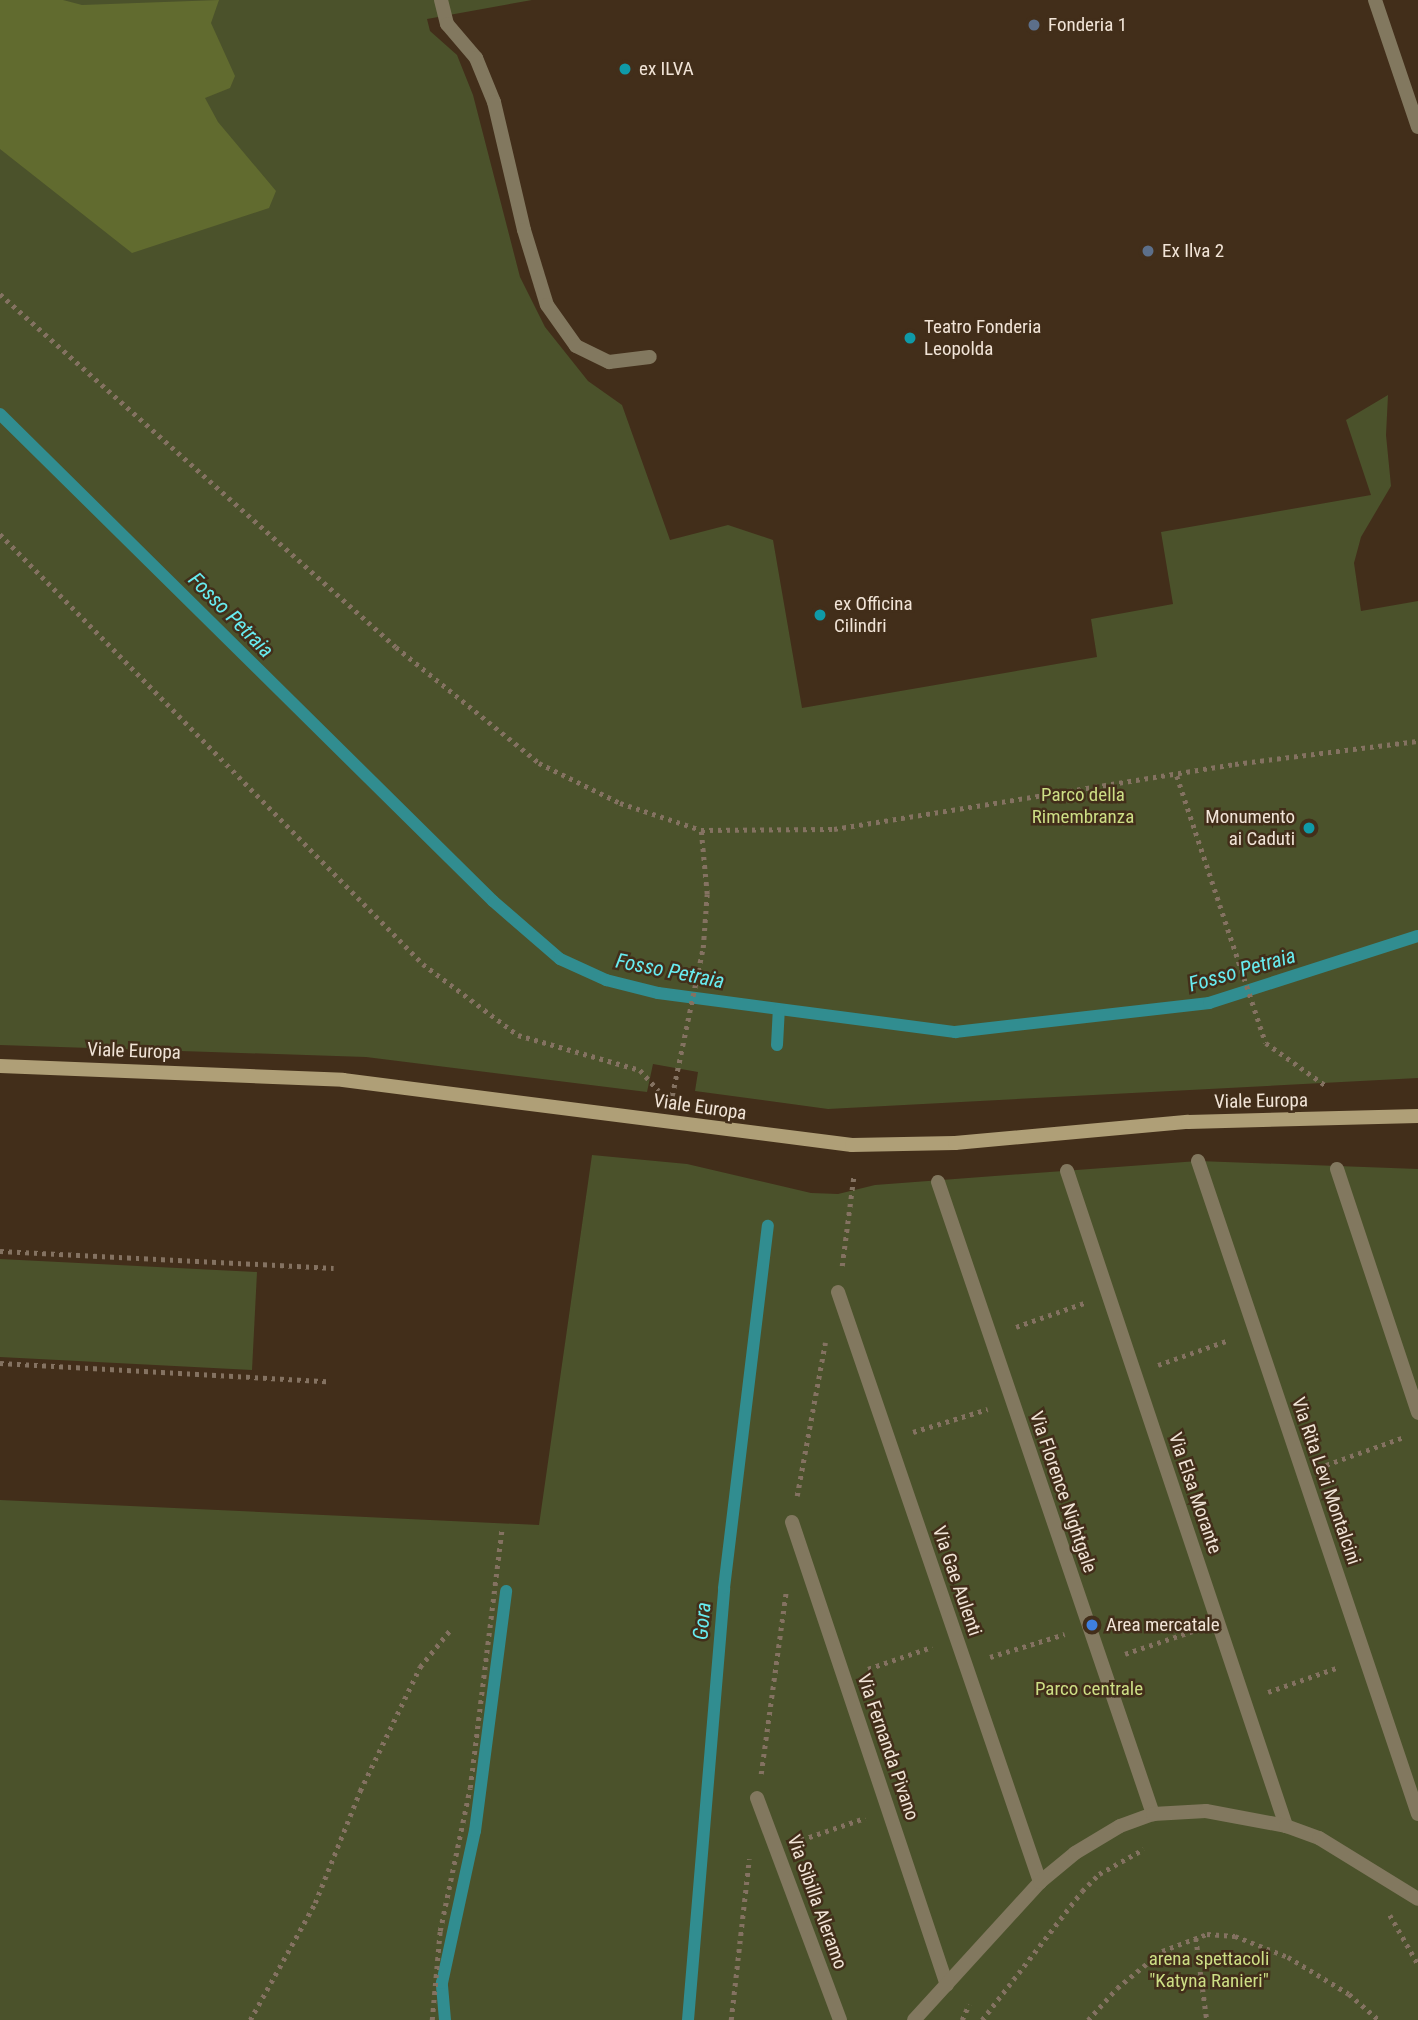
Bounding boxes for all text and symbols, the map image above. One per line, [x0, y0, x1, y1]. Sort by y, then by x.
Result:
place label: Fonderia 1 [1048, 14, 1127, 36]
marker: Fonderia 1 [1026, 17, 1042, 33]
place label: ex ILVA [639, 58, 694, 80]
marker: ex ILVA [617, 61, 633, 77]
place label: Ex Ilva 2 [1162, 240, 1224, 262]
marker: Ex Ilva 2 [1140, 243, 1156, 259]
place label: Teatro Fonderia Leopolda [924, 316, 1041, 360]
marker: Teatro Fonderia Leopolda [902, 330, 918, 346]
water label: Fosso Petraia [183, 567, 279, 663]
place label: ex Officina Cilindri [834, 593, 913, 637]
marker: ex Officina Cilindri [812, 607, 828, 623]
park label: Parco della Rimembranza [1032, 784, 1134, 828]
place label: Monumento ai Caduti [1205, 806, 1295, 850]
marker: Monumento ai Caduti [1301, 820, 1317, 836]
water label: Fosso Petraia [1186, 943, 1298, 997]
water label: Fosso Petraia [614, 948, 726, 994]
street label: Viale Europa [87, 1038, 181, 1064]
street label: Viale Europa [652, 1089, 748, 1125]
street label: Viale Europa [1214, 1089, 1308, 1113]
street label: Via Rita Levi Montalcini [1287, 1394, 1365, 1568]
street label: Via Florence Nightgale [1025, 1408, 1101, 1576]
street label: Via Elsa Morante [1164, 1429, 1226, 1557]
street label: Via Gae Aulenti [928, 1523, 986, 1639]
water label: Gora [688, 1601, 716, 1641]
place label: Area mercatale [1106, 1614, 1220, 1636]
marker: Area mercatale [1084, 1617, 1100, 1633]
street label: Via Fernanda Pivano [852, 1671, 924, 1823]
park label: Parco centrale [1035, 1678, 1143, 1700]
street label: Via Sibilla Aleramo [782, 1832, 852, 1972]
park label: arena spettacoli "Katyna Ranieri" [1149, 1948, 1269, 1992]

